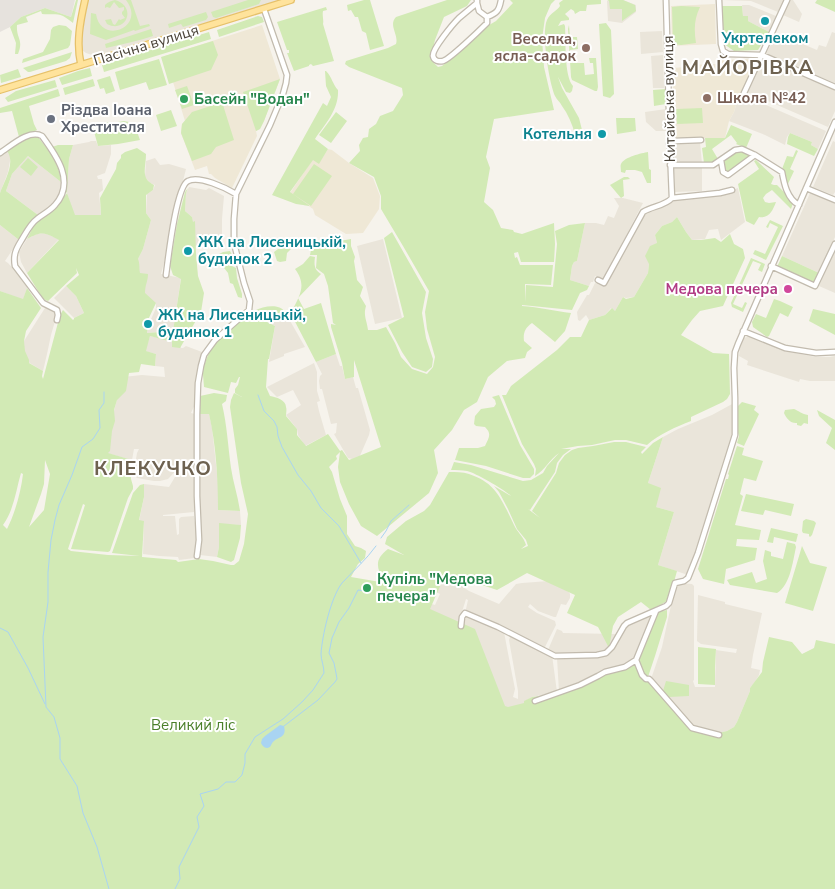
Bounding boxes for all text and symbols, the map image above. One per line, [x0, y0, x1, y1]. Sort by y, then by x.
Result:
marker: Укртелеком [759, 15, 771, 27]
street label: Пасічна вулиця [91, 19, 201, 71]
place label: Укртелеком [721, 28, 808, 48]
place label: Веселка, ясла-садок [494, 29, 577, 66]
street label: Китайська вулиця [658, 35, 680, 163]
marker: Веселка, ясла-садок [580, 42, 592, 54]
district label: МАЙОРІВКА [682, 54, 814, 81]
place label: Школа №42 [717, 88, 806, 108]
place label: Басейн "Водан" [194, 89, 310, 109]
marker: Школа №42 [701, 92, 713, 104]
marker: Басейн "Водан" [178, 93, 190, 105]
place label: Різдва Іоана Хрестителя [60, 100, 152, 137]
marker: Різдва Іоана Хрестителя [45, 113, 57, 125]
place label: Котельня [523, 124, 592, 144]
marker: Котельня [596, 128, 608, 140]
place label: ЖК на Лисеницькій, будинок 2 [198, 232, 346, 269]
marker: ЖК на Лисеницькій, будинок 2 [182, 245, 194, 257]
place label: Медова печера [666, 279, 778, 299]
marker: Медова печера [782, 283, 794, 295]
place label: ЖК на Лисеницькій, будинок 1 [158, 305, 306, 342]
marker: ЖК на Лисеницькій, будинок 1 [142, 318, 154, 330]
district label: КЛЕКУЧКО [94, 455, 212, 482]
place label: Купіль "Медова печера" [377, 569, 492, 606]
marker: Купіль "Медова печера" [361, 582, 373, 594]
park label: Великий ліс [151, 715, 235, 735]

